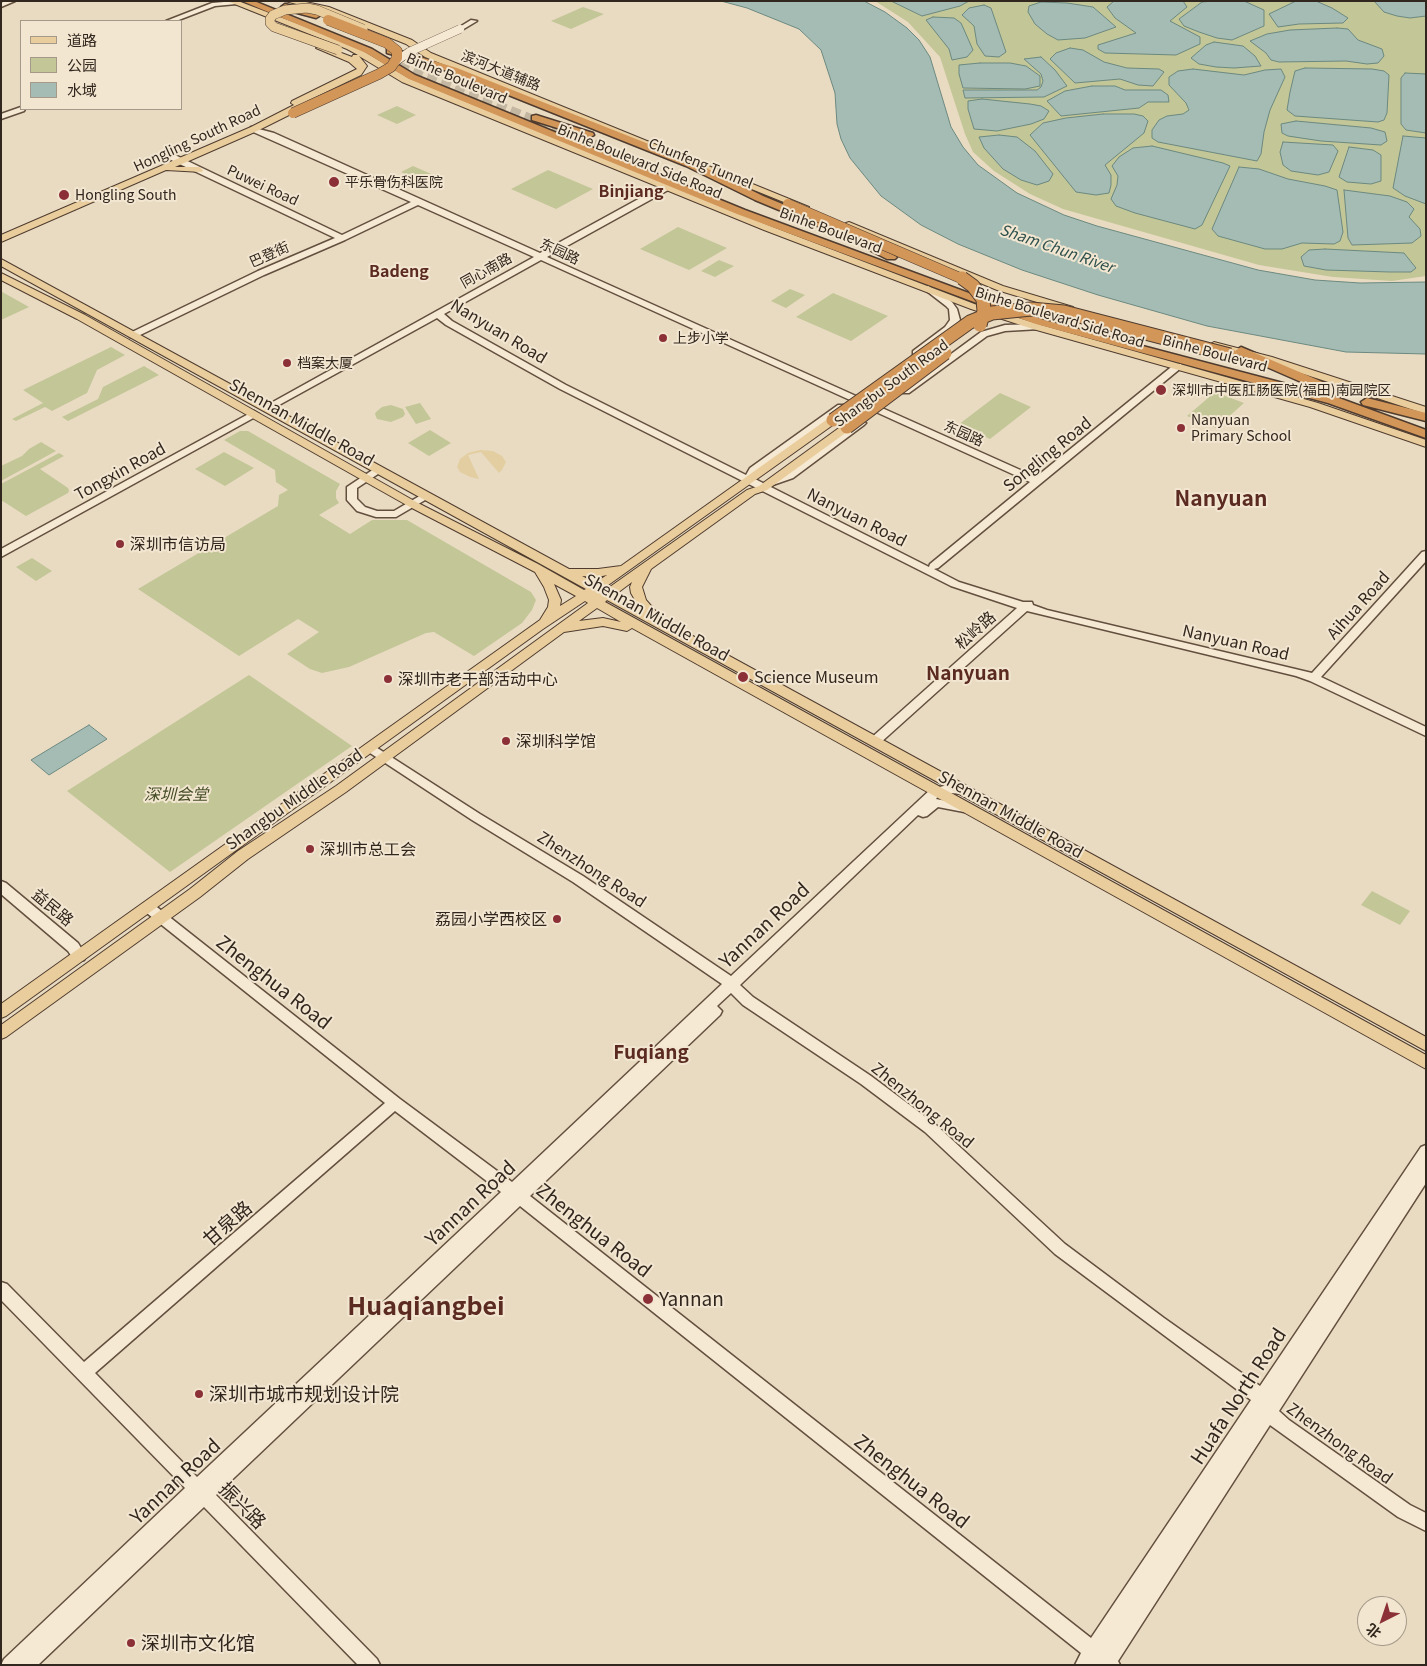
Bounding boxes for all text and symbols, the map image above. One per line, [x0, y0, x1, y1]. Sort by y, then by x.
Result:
legend [20, 20, 182, 110]
text: 道路 [67, 29, 97, 50]
street label: 滨河大道辅路 [459, 46, 543, 94]
street label: Binhe Boulevard [404, 49, 510, 107]
text: 公园 [67, 54, 97, 75]
text: 水域 [67, 79, 97, 100]
street label: Hongling South Road [131, 101, 263, 175]
street label: Binhe Boulevard Side Road [555, 120, 725, 202]
street label: Chunfeng Tunnel [646, 134, 756, 192]
street label: Puwei Road [225, 161, 301, 209]
place label: 平乐骨伤科医院 [345, 174, 443, 190]
marker: 平乐骨伤科医院 [327, 175, 341, 189]
district label: Binjiang [598, 181, 664, 201]
place label: Hongling South [75, 187, 177, 203]
marker: Hongling South [57, 188, 71, 202]
street label: Binhe Boulevard [778, 204, 884, 256]
water label: Sham Chun River [998, 220, 1116, 276]
street label: 东园路 [537, 235, 583, 267]
street label: 巴登街 [246, 238, 292, 270]
street label: 同心南路 [457, 249, 515, 291]
district label: Badeng [369, 261, 429, 281]
street label: Binhe Boulevard Side Road [973, 283, 1147, 351]
street label: Nanyuan Road [447, 295, 551, 367]
place label: 上步小学 [673, 330, 729, 346]
street label: Binhe Boulevard [1161, 331, 1269, 375]
marker: 上步小学 [657, 332, 669, 344]
street label: Shangbu South Road [831, 336, 951, 430]
place label: 档案大厦 [297, 355, 353, 371]
marker: 档案大厦 [281, 357, 293, 369]
street label: Shennan Middle Road [226, 374, 378, 470]
place label: 深圳市中医肛肠医院(福田)南园院区 [1172, 382, 1391, 398]
marker: 深圳市中医肛肠医院(福田)南园院区 [1154, 383, 1168, 397]
place label: Nanyuan Primary School [1191, 412, 1291, 444]
street label: Songling Road [999, 413, 1095, 495]
street label: 东园路 [941, 417, 987, 449]
marker: Nanyuan Primary School [1175, 422, 1187, 434]
street label: Tongxin Road [71, 438, 169, 504]
street label: Nanyuan Road [804, 484, 910, 550]
district label: Nanyuan [1175, 485, 1267, 511]
place label: 深圳市信访局 [130, 534, 226, 554]
marker: 深圳市信访局 [114, 538, 126, 550]
street label: Aihua Road [1323, 567, 1393, 643]
street label: Shennan Middle Road [581, 569, 733, 665]
street label: 松岭路 [951, 607, 999, 653]
street label: Nanyuan Road [1181, 620, 1291, 664]
district label: Nanyuan [926, 662, 1010, 684]
place label: Science Museum [754, 667, 878, 687]
place label: 深圳市老干部活动中心 [398, 669, 558, 689]
marker: Science Museum [736, 670, 750, 684]
marker: 深圳市老干部活动中心 [382, 673, 394, 685]
place label: 深圳科学馆 [516, 731, 596, 751]
marker: 深圳科学馆 [500, 735, 512, 747]
street label: Shangbu Middle Road [222, 744, 366, 854]
street label: Shennan Middle Road [935, 766, 1087, 862]
park label: 深圳会堂 [144, 784, 208, 804]
street label: Zhenzhong Road [534, 827, 650, 911]
place label: 深圳市总工会 [320, 839, 416, 859]
marker: 深圳市总工会 [304, 843, 316, 855]
street label: Yannan Road [714, 878, 814, 972]
street label: 益民路 [28, 884, 78, 930]
place label: 荔园小学西校区 [435, 909, 547, 929]
marker: 荔园小学西校区 [551, 913, 563, 925]
street label: Zhenghua Road [212, 930, 336, 1034]
district label: Fuqiang [613, 1041, 689, 1063]
street label: Zhenzhong Road [868, 1058, 978, 1152]
street label: Yannan Road [420, 1156, 520, 1250]
street label: Zhenghua Road [532, 1178, 656, 1282]
street label: 甘泉路 [198, 1196, 256, 1250]
place label: Yannan [659, 1288, 724, 1310]
district label: Huaqiangbei [347, 1290, 505, 1320]
marker: Yannan [641, 1292, 655, 1306]
street label: Huafa North Road [1185, 1324, 1291, 1468]
place label: 深圳市城市规划设计院 [209, 1383, 399, 1405]
marker: 深圳市城市规划设计院 [193, 1388, 205, 1400]
street label: Zhenzhong Road [1284, 1398, 1396, 1488]
street label: Zhenghua Road [850, 1429, 974, 1533]
street label: Yannan Road [125, 1434, 225, 1528]
street label: 振兴路 [215, 1477, 271, 1533]
north arrow [1357, 1596, 1407, 1646]
text: 北 [1361, 1619, 1385, 1644]
place label: 深圳市文化馆 [141, 1632, 255, 1654]
marker: 深圳市文化馆 [125, 1637, 137, 1649]

